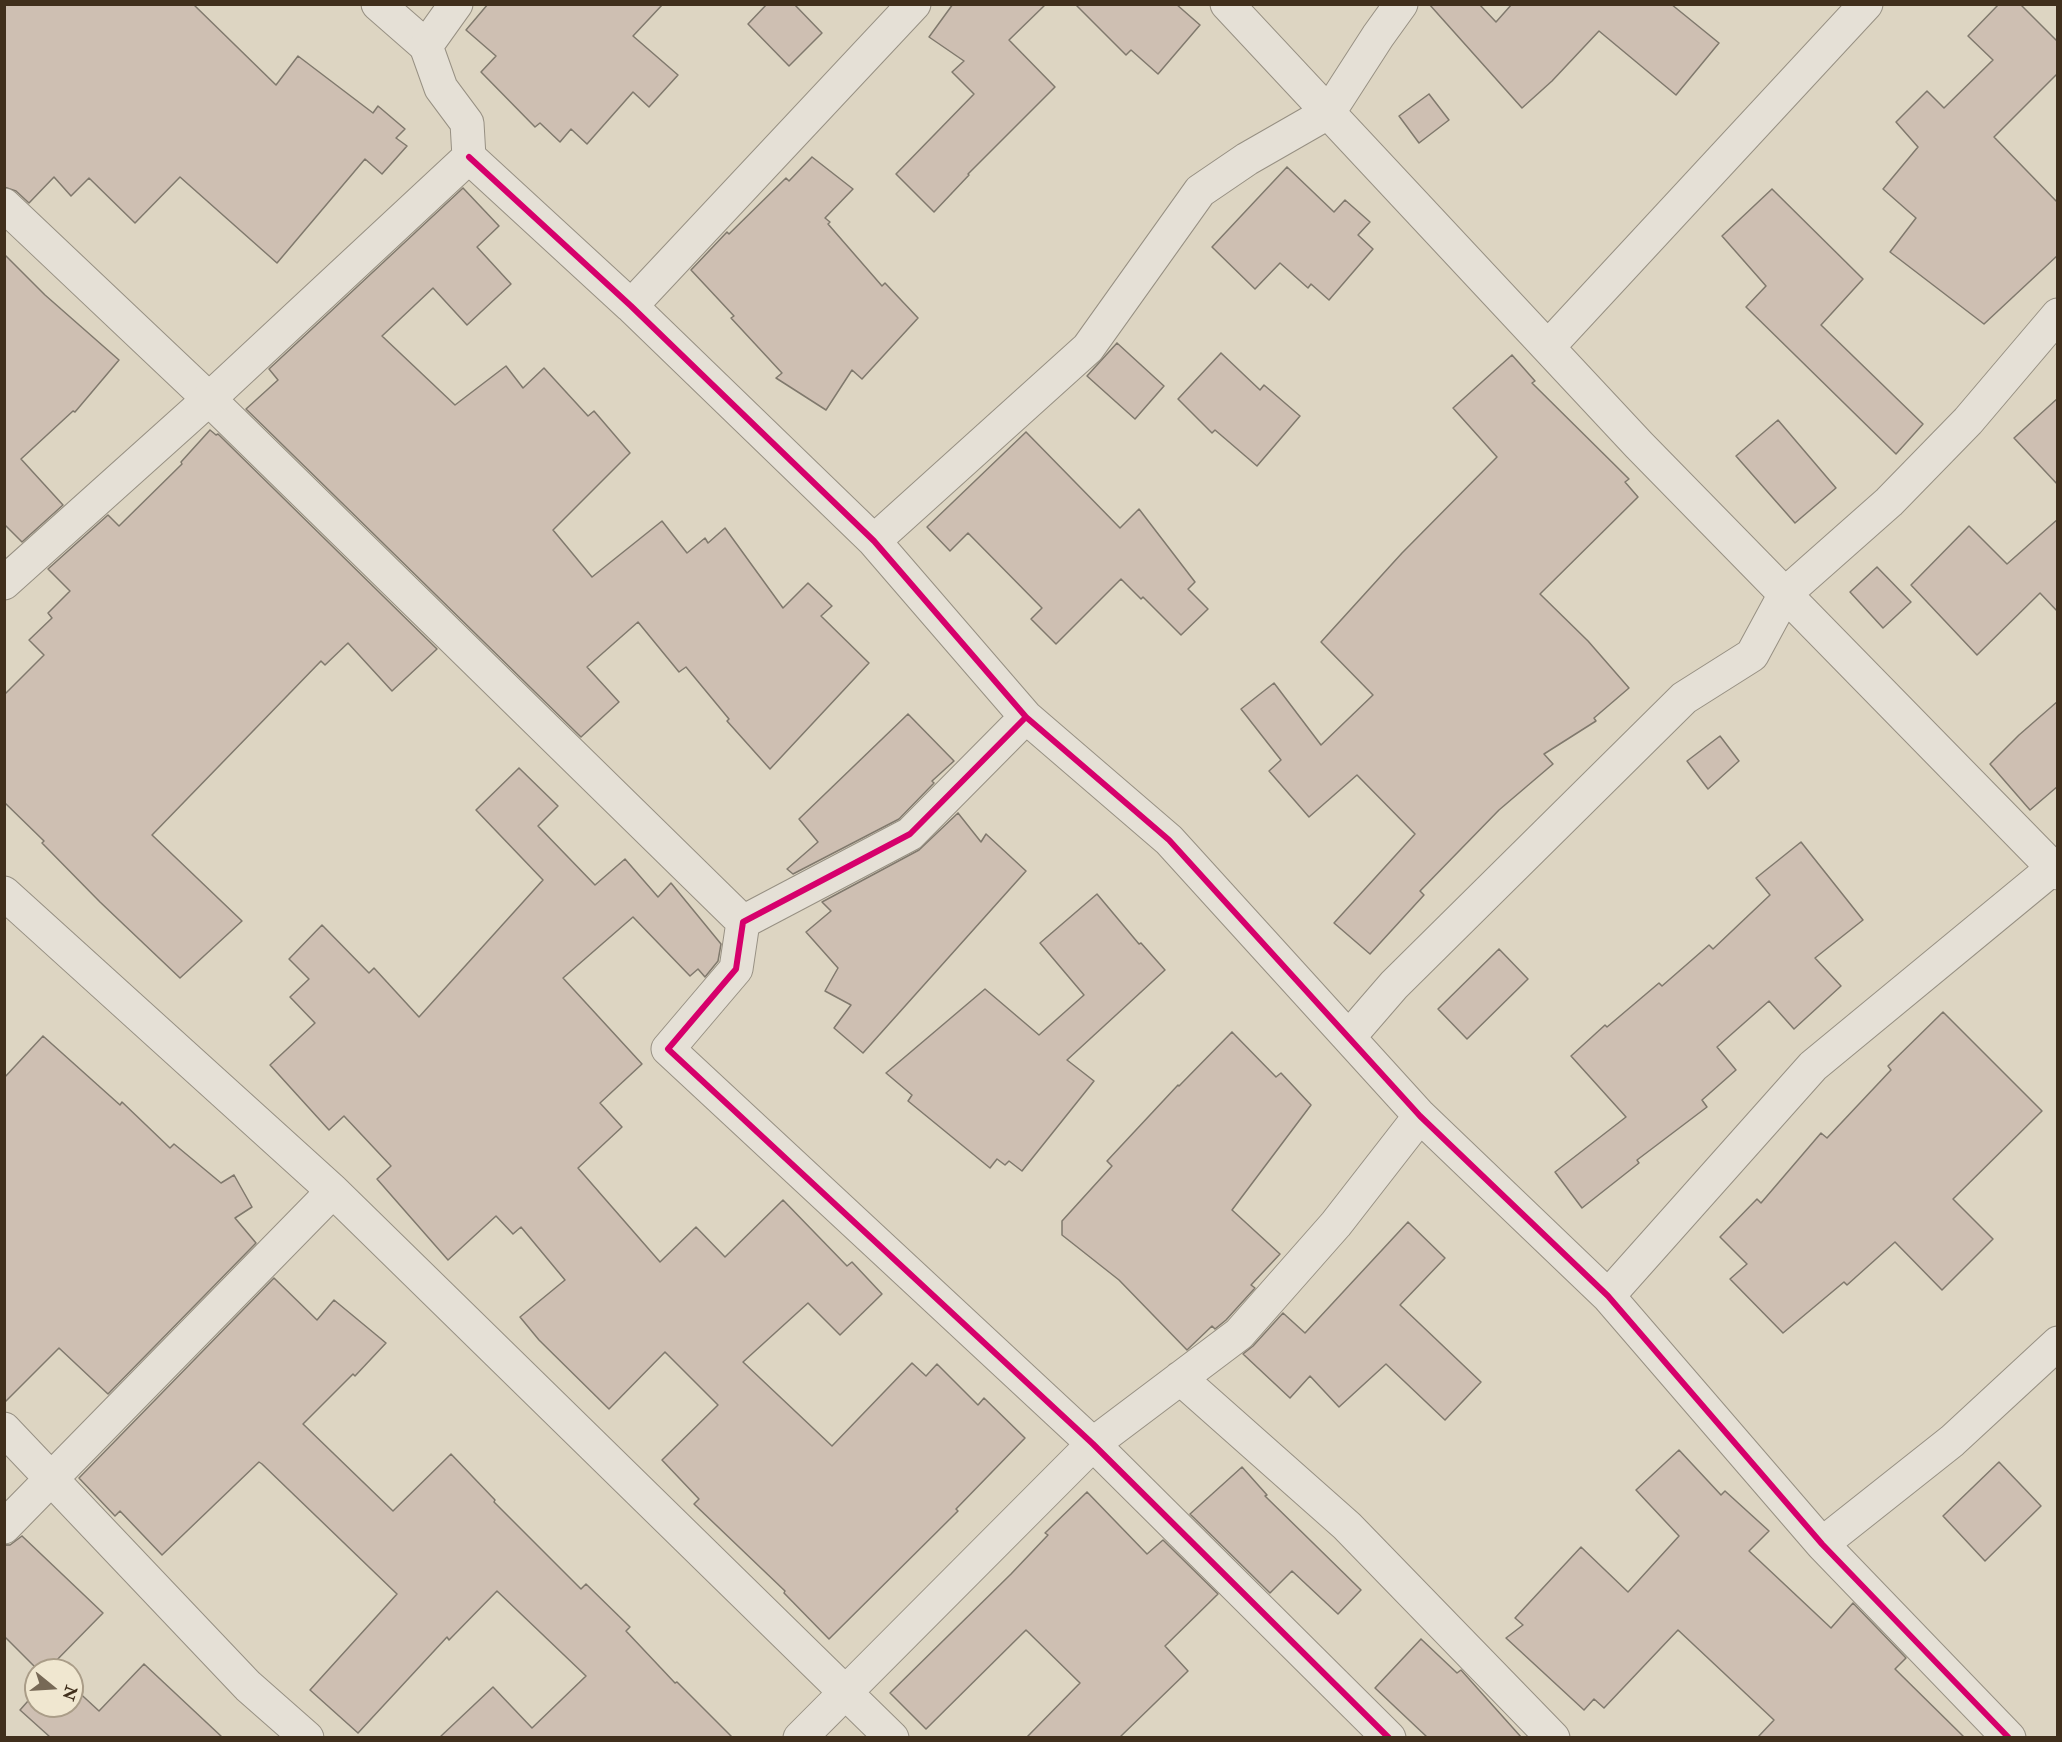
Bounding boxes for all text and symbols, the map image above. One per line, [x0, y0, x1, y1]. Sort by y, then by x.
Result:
north arrow [24, 1658, 84, 1718]
text: N [57, 1683, 81, 1703]

